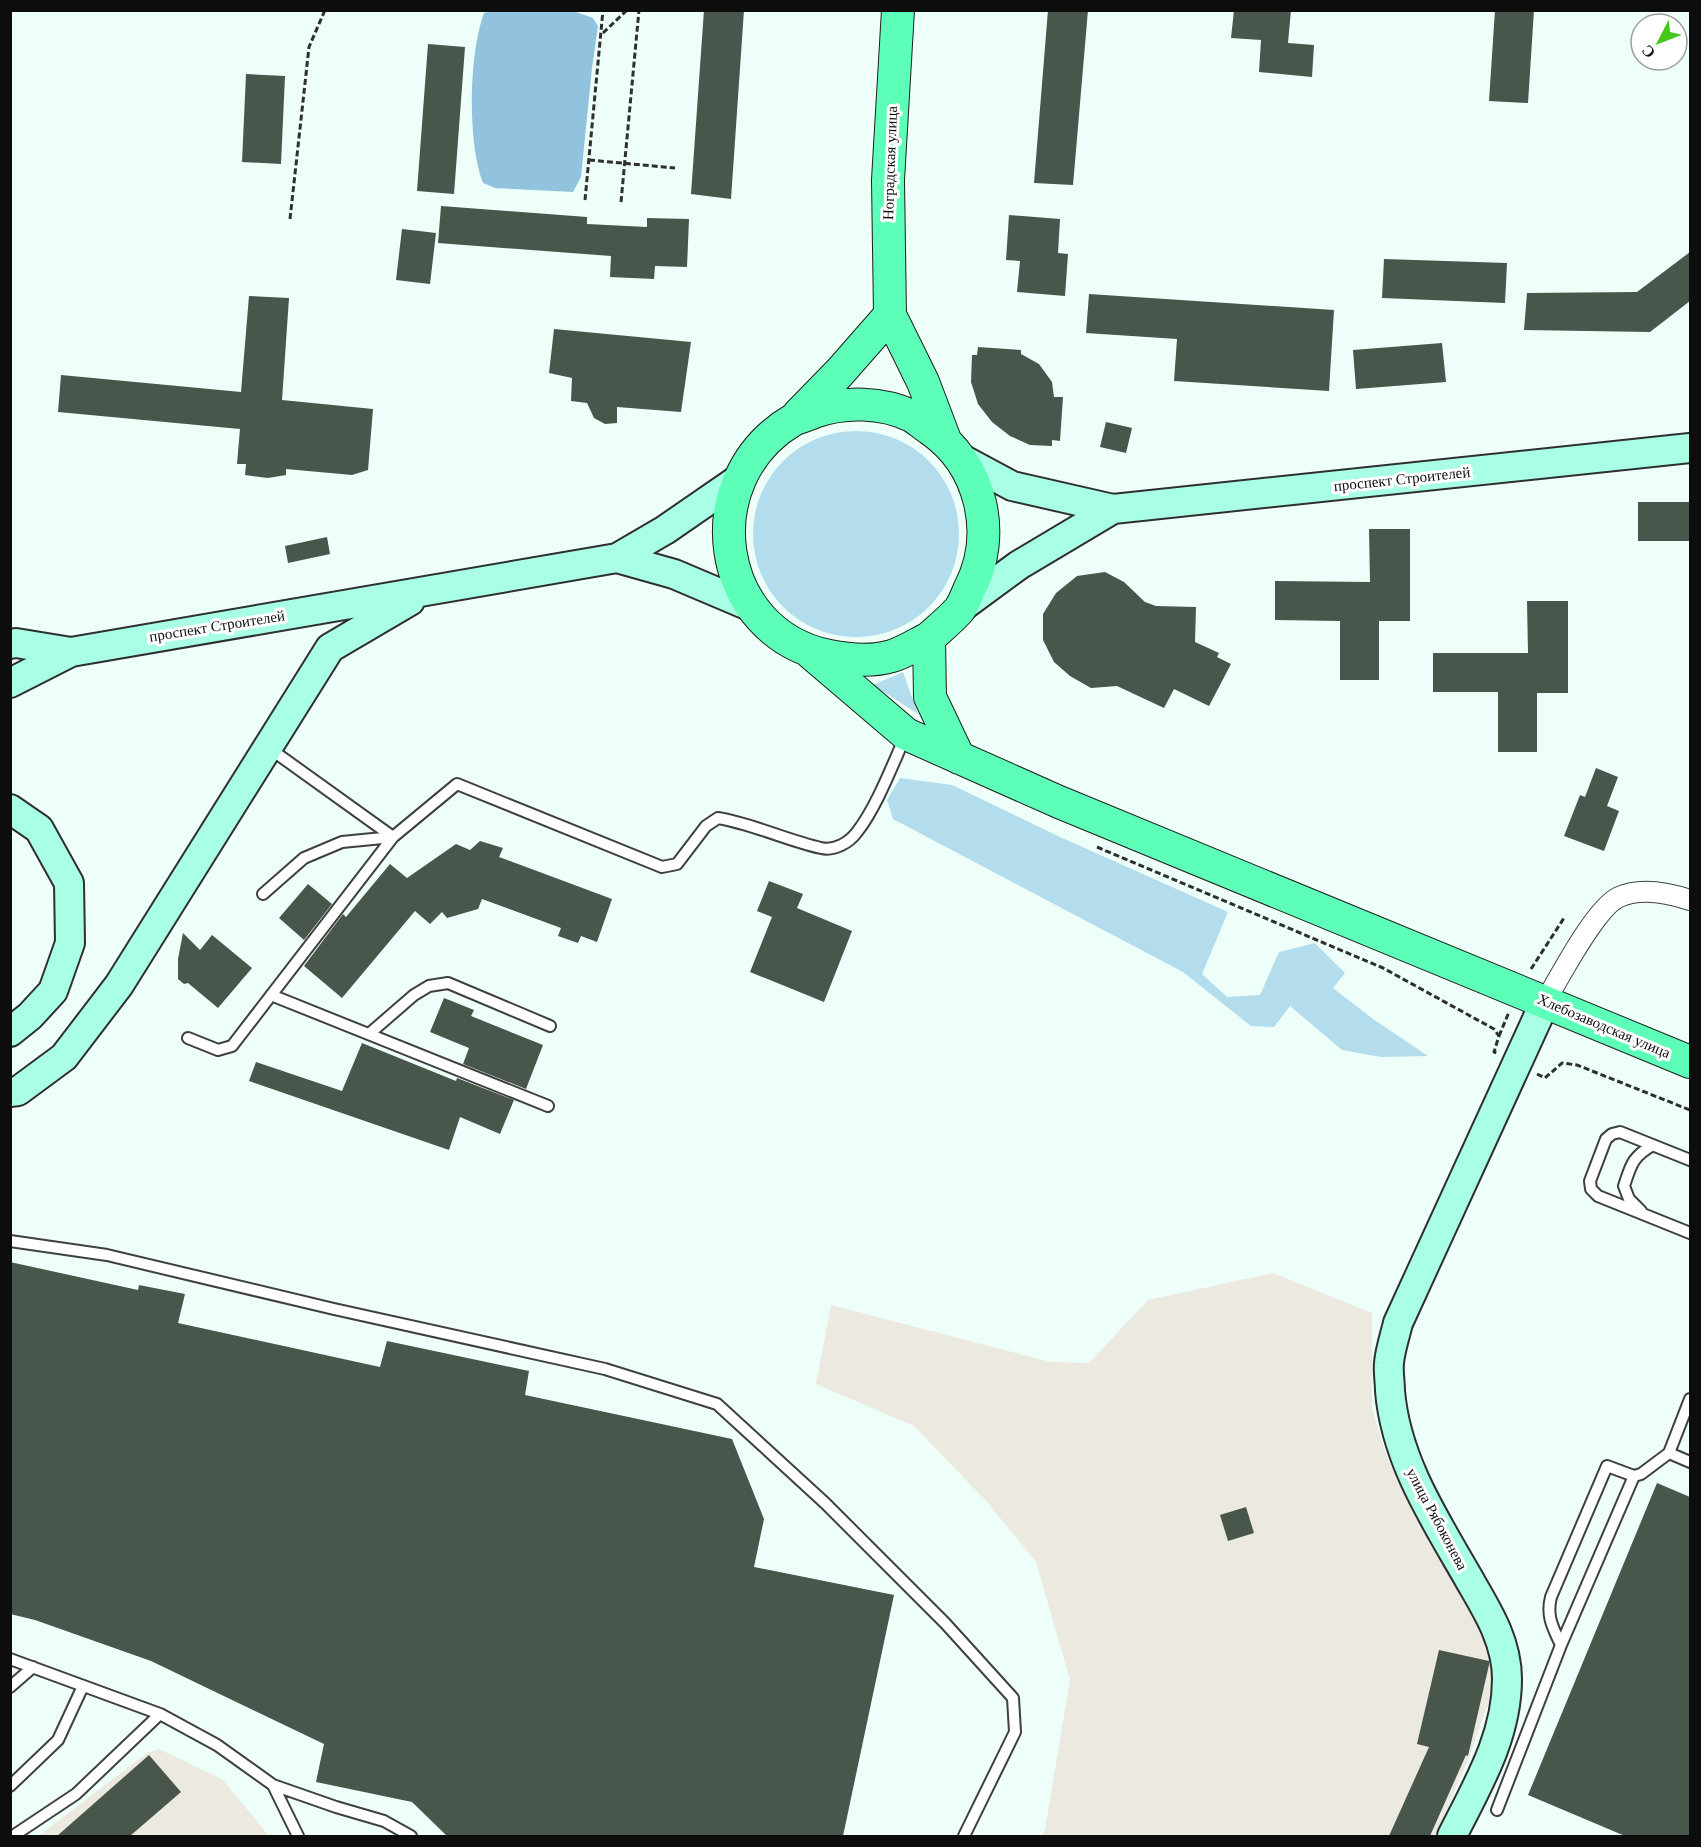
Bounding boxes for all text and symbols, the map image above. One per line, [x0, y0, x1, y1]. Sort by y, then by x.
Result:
north arrow [1629, 12, 1689, 72]
text: С [1638, 42, 1658, 62]
street label: Ноградская улица [880, 105, 900, 220]
street label: проспект Строителей [1333, 464, 1471, 494]
street label: проспект Строителей [148, 607, 286, 645]
street label: Хлебозаводская улица [1535, 991, 1673, 1061]
street label: улица Рябоконева [1403, 1465, 1471, 1573]

